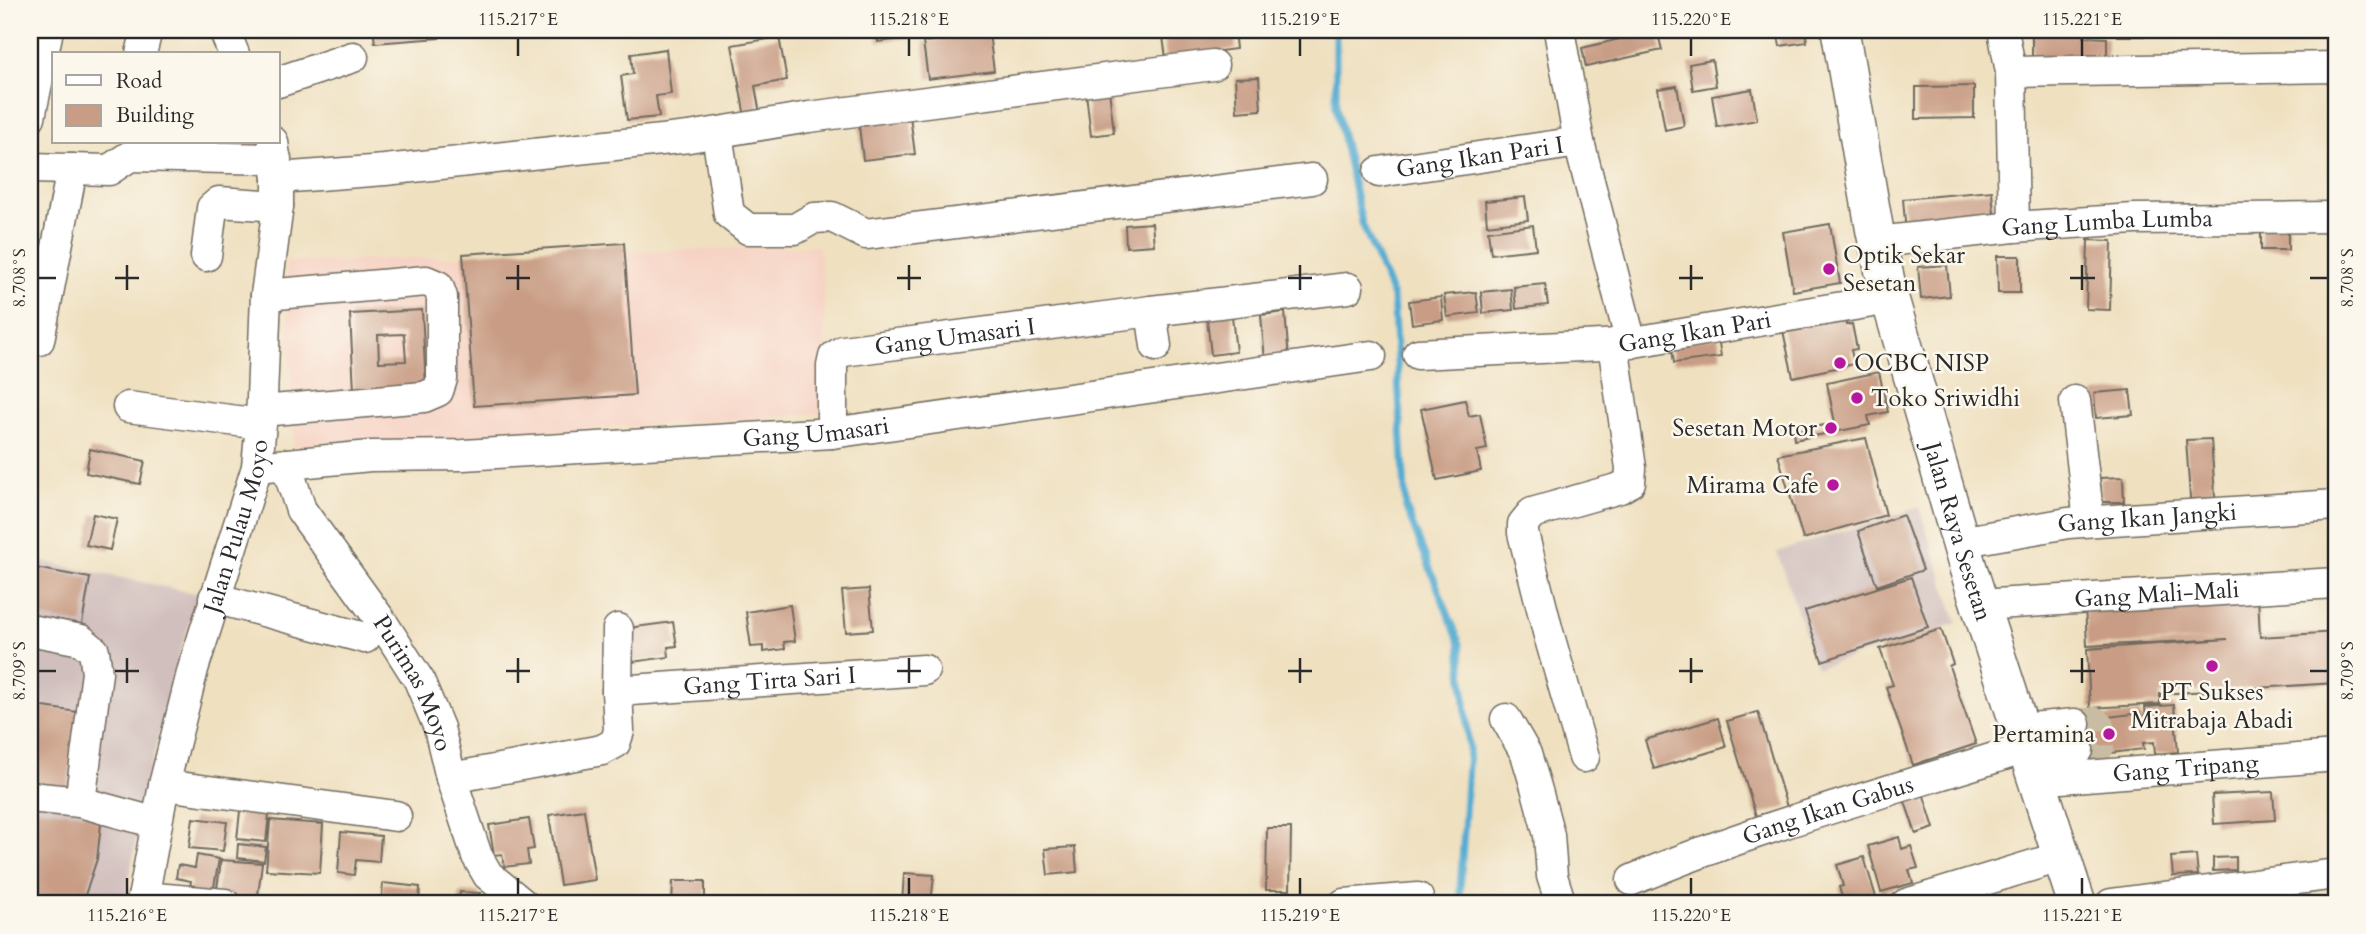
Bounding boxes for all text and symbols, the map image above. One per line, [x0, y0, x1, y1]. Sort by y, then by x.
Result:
text: 115.217°E [478, 7, 558, 32]
text: 115.218°E [869, 7, 949, 32]
text: 115.219°E [1260, 7, 1340, 32]
text: 115.220°E [1651, 7, 1731, 32]
text: 115.221°E [2042, 7, 2122, 32]
legend [52, 52, 280, 144]
text: Road [116, 67, 162, 96]
text: Building [116, 101, 194, 130]
street label: Gang Ikan Pari I [1394, 128, 1566, 186]
street label: Gang Lumba Lumba [2000, 202, 2214, 245]
place label: Optik Sekar Sesetan [1843, 239, 1965, 300]
text: 8.708°S [7, 248, 32, 308]
text: 8.708°S [2335, 248, 2360, 308]
marker: Optik Sekar Sesetan [1821, 261, 1837, 277]
street label: Gang Ikan Pari [1616, 303, 1774, 361]
street label: Gang Umasari I [873, 310, 1037, 363]
place label: OCBC NISP [1854, 347, 1989, 380]
marker: OCBC NISP [1832, 355, 1848, 371]
place label: Toko Sriwidhi [1871, 382, 2020, 415]
marker: Toko Sriwidhi [1849, 390, 1865, 406]
street label: Gang Umasari [741, 409, 891, 455]
place label: Sesetan Motor [1672, 412, 1817, 445]
marker: Sesetan Motor [1823, 420, 1839, 436]
street label: Jalan Raya Sesetan [1915, 435, 2001, 626]
street label: Jalan Pulau Moyo [194, 438, 276, 620]
place label: Mirama Cafe [1686, 469, 1819, 502]
marker: Mirama Cafe [1825, 477, 1841, 493]
street label: Gang Ikan Jangki [2055, 495, 2238, 541]
street label: Gang Mali-Mali [2073, 572, 2240, 616]
street label: Purimas Moyo [365, 609, 460, 754]
text: 8.709°S [7, 641, 32, 701]
text: 8.709°S [2335, 641, 2360, 701]
street label: Gang Tirta Sari I [682, 658, 857, 703]
marker: PT Sukses Mitrabaja Abadi [2204, 658, 2220, 674]
place label: PT Sukses Mitrabaja Abadi [2131, 676, 2294, 737]
place label: Pertamina [1992, 718, 2096, 751]
marker: Pertamina [2101, 726, 2117, 742]
street label: Gang Tripang [2111, 746, 2260, 790]
street label: Gang Ikan Gabus [1738, 767, 1917, 853]
text: 115.216°E [87, 903, 167, 928]
text: 115.217°E [478, 903, 558, 928]
text: 115.218°E [869, 903, 949, 928]
text: 115.219°E [1260, 903, 1340, 928]
text: 115.220°E [1651, 903, 1731, 928]
text: 115.221°E [2042, 903, 2122, 928]

